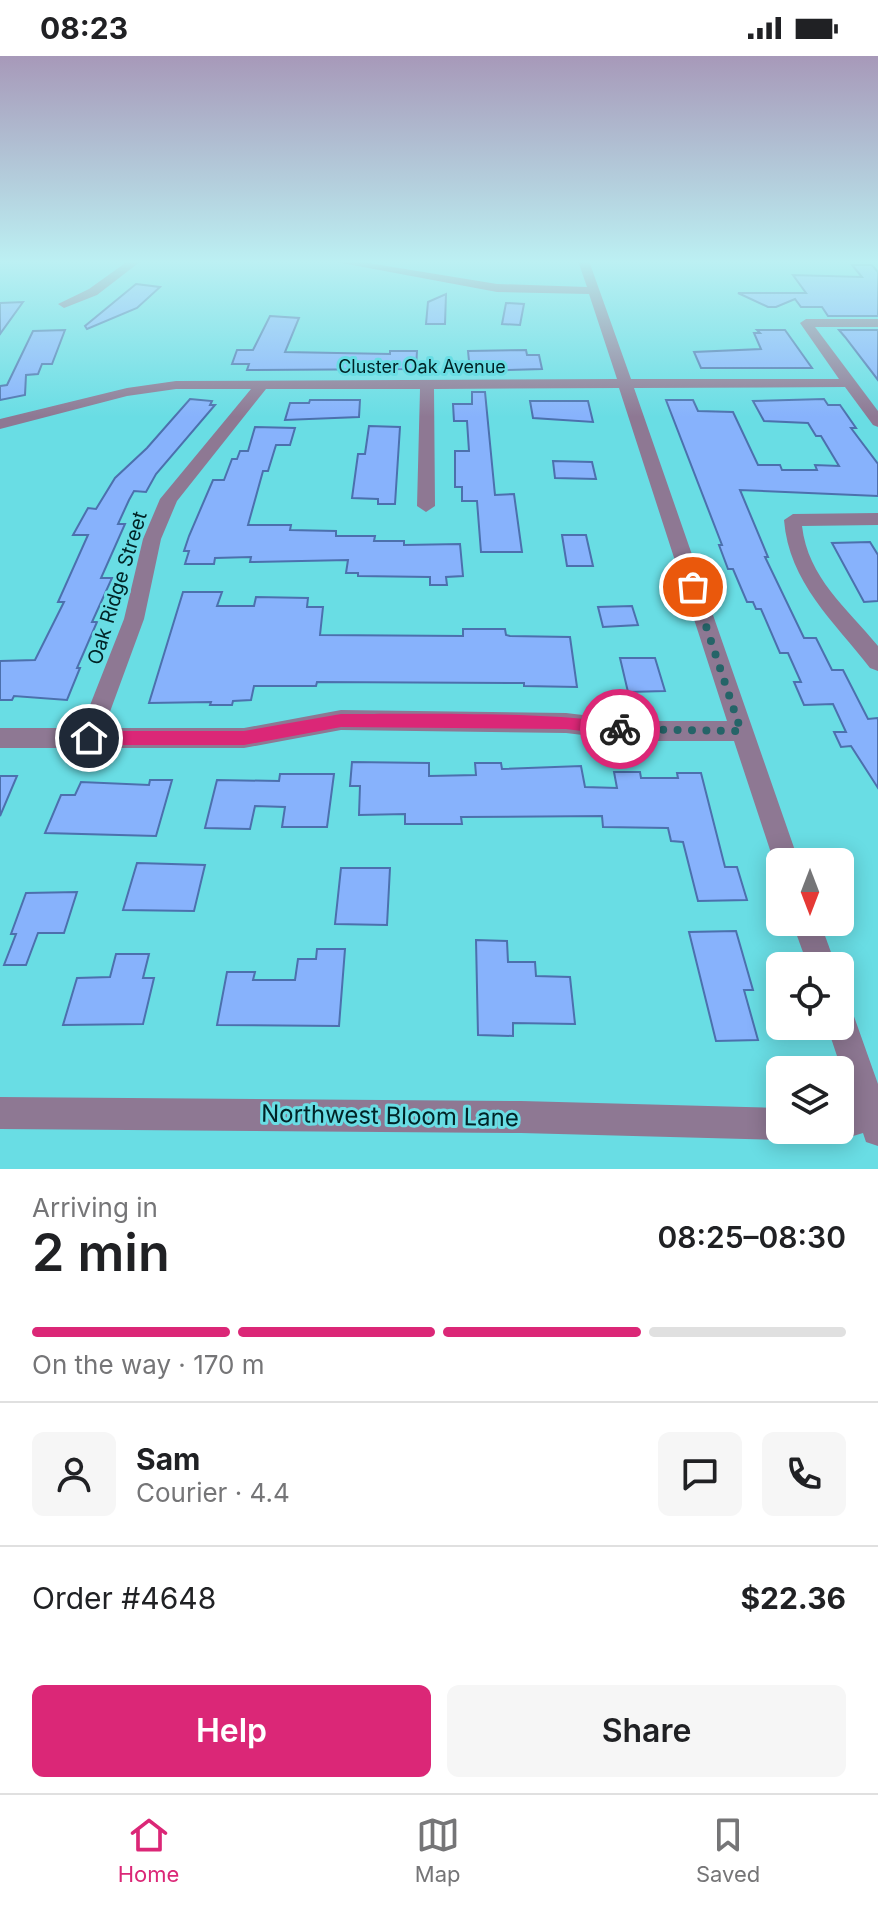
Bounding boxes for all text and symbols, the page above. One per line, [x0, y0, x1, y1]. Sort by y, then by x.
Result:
text: 08:23 [40, 10, 128, 46]
street label: Cluster Oak Avenue [338, 356, 506, 377]
street label: Oak Ridge Street [82, 508, 152, 668]
pin [659, 553, 727, 621]
icon: bag [671, 565, 715, 609]
courier [580, 689, 660, 769]
pin [55, 704, 123, 772]
icon: bike [598, 707, 642, 751]
icon: home [67, 716, 111, 760]
north arrow [766, 848, 854, 936]
map controls [766, 848, 854, 1144]
button: locate [766, 952, 854, 1040]
button: layers [766, 1056, 854, 1144]
street label: Northwest Bloom Lane [261, 1099, 519, 1132]
text: Arriving in [32, 1192, 158, 1223]
text: 08:25–08:30 [657, 1219, 846, 1255]
text: 2 min [32, 1221, 170, 1284]
text: On the way · 170 m [32, 1349, 265, 1380]
button: person [32, 1432, 116, 1516]
button: chat [658, 1432, 742, 1516]
button: phone [762, 1432, 846, 1516]
text: Sam [136, 1441, 200, 1477]
text: Courier · 4.4 [136, 1477, 290, 1508]
text: Order #4648 [32, 1580, 216, 1616]
text: $22.36 [740, 1580, 846, 1616]
button: Help [32, 1685, 431, 1777]
button: Share [447, 1685, 846, 1777]
tab: Home [118, 1813, 179, 1887]
tab: Map [415, 1813, 460, 1887]
tab: Saved [696, 1813, 760, 1887]

